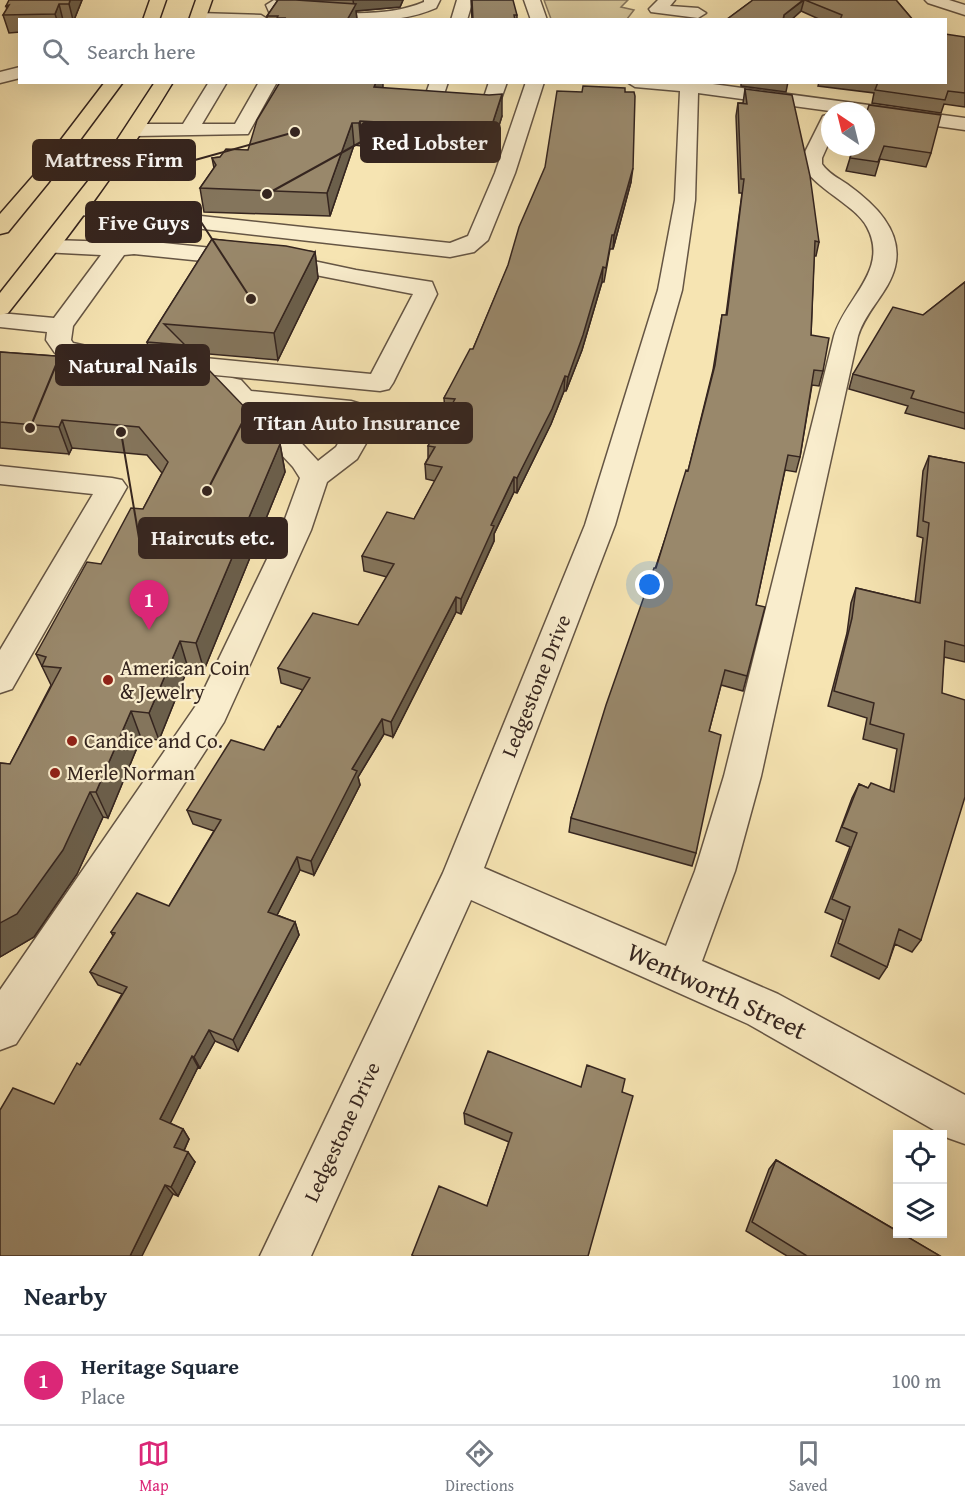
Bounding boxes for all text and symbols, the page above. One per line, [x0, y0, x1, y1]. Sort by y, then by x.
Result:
search box [18, 18, 947, 84]
icon: search [39, 35, 72, 68]
text: Search here [87, 35, 196, 67]
north arrow [821, 102, 875, 156]
callout: Red Lobster [361, 122, 500, 162]
text: Red Lobster [372, 126, 488, 158]
callout: Mattress Firm [33, 140, 195, 180]
text: Mattress Firm [45, 143, 183, 175]
callout: Five Guys [86, 202, 201, 242]
text: Five Guys [98, 206, 190, 238]
callout: Natural Nails [56, 345, 209, 385]
text: Natural Nails [69, 349, 197, 381]
callout: Titan Auto Insurance [242, 403, 472, 443]
text: Titan Auto Insurance [254, 406, 460, 438]
callout: Haircuts etc. [139, 518, 287, 558]
text: Haircuts etc. [151, 521, 275, 553]
your location [635, 570, 664, 599]
pin: 1 [130, 580, 168, 630]
street label: Ledgestone Drive [493, 610, 578, 762]
place label: American Coin & Jewelry [120, 652, 250, 707]
marker: American Coin & Jewelry [101, 673, 115, 687]
place label: Candice and Co. [84, 725, 223, 756]
marker: Candice and Co. [65, 734, 79, 748]
place label: Merle Norman [67, 757, 195, 788]
marker: Merle Norman [48, 766, 62, 780]
street label: Wentworth Street [621, 932, 814, 1049]
street label: Ledgestone Drive [295, 1056, 388, 1207]
map controls [893, 1130, 947, 1238]
button: locate [893, 1130, 947, 1184]
button: layers [893, 1184, 947, 1238]
text: Nearby [24, 1276, 107, 1315]
text: Heritage Square [81, 1350, 239, 1382]
text: 1 [38, 1366, 49, 1395]
text: 100 m [891, 1366, 941, 1395]
text: Place [81, 1382, 125, 1411]
tab: Map [137, 1437, 170, 1497]
tab: Directions [445, 1437, 514, 1497]
tab: Saved [789, 1437, 828, 1497]

